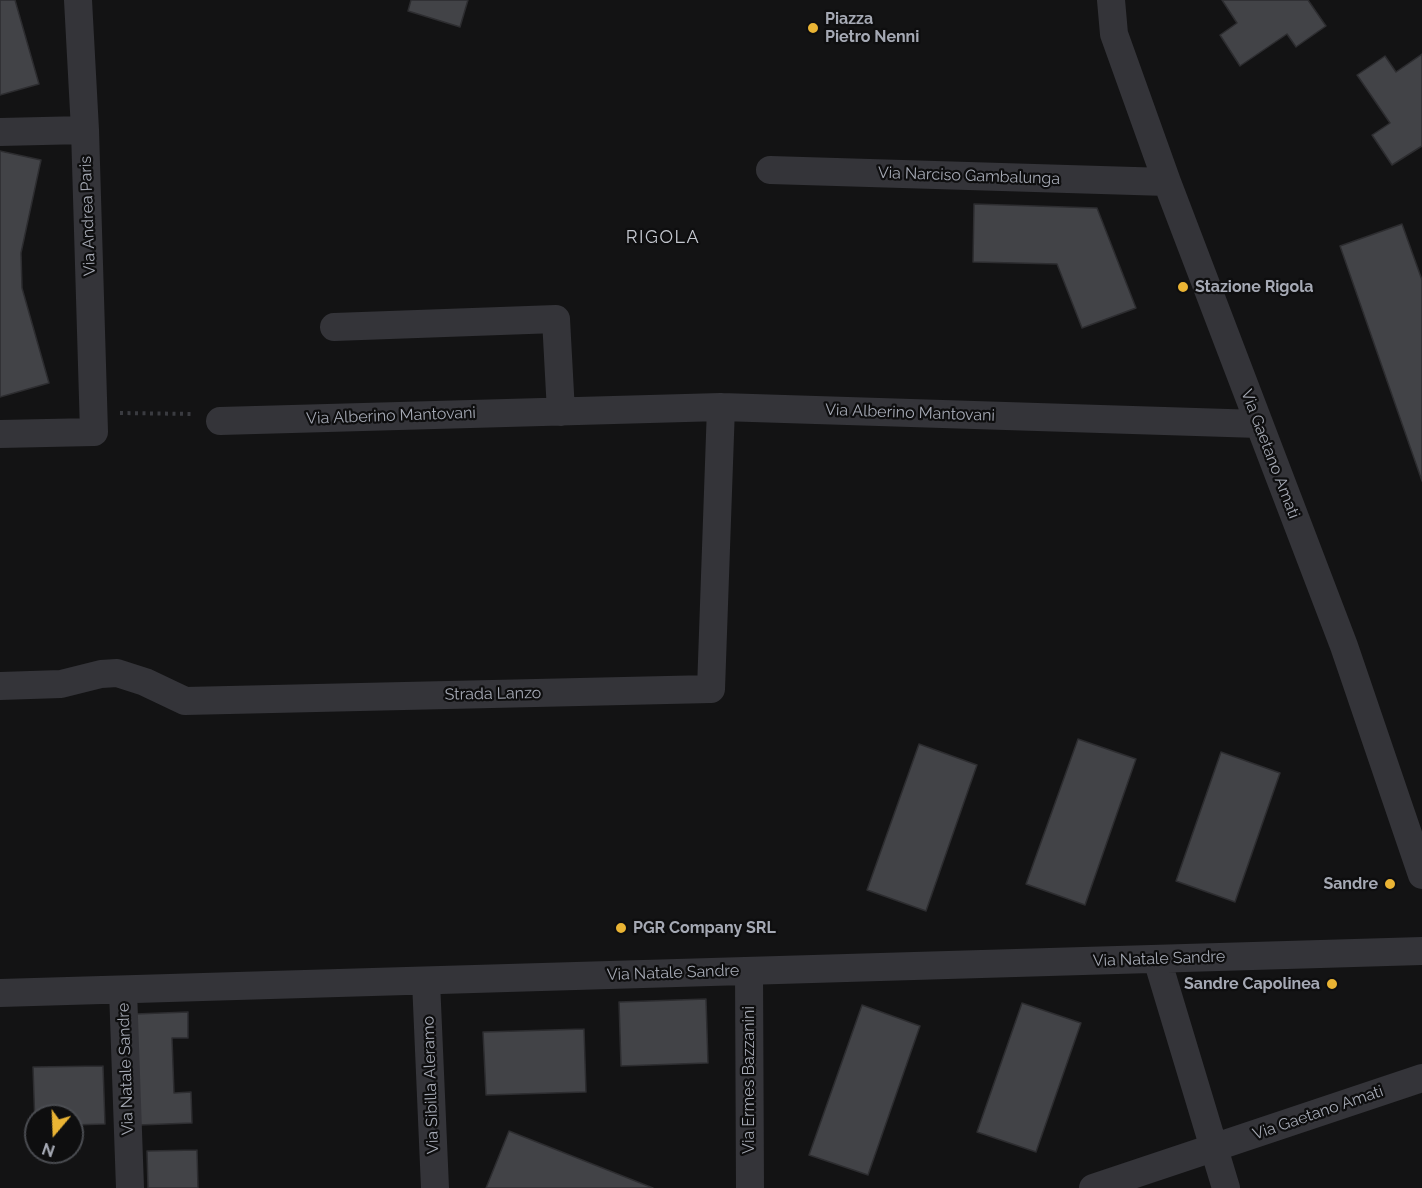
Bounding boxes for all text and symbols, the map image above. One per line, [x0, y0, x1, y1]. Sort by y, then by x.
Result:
place label: Piazza Pietro Nenni [825, 9, 919, 47]
marker: Piazza Pietro Nenni [806, 21, 820, 35]
street label: Via Andrea Paris [76, 156, 100, 276]
street label: Via Narciso Gambalunga [878, 163, 1060, 189]
district label: RIGOLA [626, 227, 700, 249]
place label: Stazione Rigola [1195, 277, 1313, 297]
marker: Stazione Rigola [1176, 280, 1190, 294]
street label: Via Gaetano Amati [1237, 387, 1303, 521]
street label: Via Alberino Mantovani [825, 400, 995, 426]
street label: Via Alberino Mantovani [306, 403, 476, 429]
street label: Strada Lanzo [445, 684, 541, 704]
place label: Sandre [1323, 874, 1378, 894]
marker: Sandre [1383, 877, 1397, 891]
place label: PGR Company SRL [633, 918, 776, 938]
marker: PGR Company SRL [614, 921, 628, 935]
street label: Via Natale Sandre [1092, 947, 1226, 971]
street label: Via Natale Sandre [606, 961, 740, 985]
place label: Sandre Capolinea [1184, 974, 1320, 994]
marker: Sandre Capolinea [1325, 977, 1339, 991]
street label: Via Natale Sandre [114, 1002, 138, 1136]
street label: Via Ermes Bazzanini [739, 1006, 759, 1154]
street label: Via Sibilla Aleramo [419, 1016, 443, 1154]
street label: Via Gaetano Amati [1250, 1082, 1386, 1144]
north arrow [24, 1104, 84, 1164]
text: N [40, 1139, 57, 1161]

